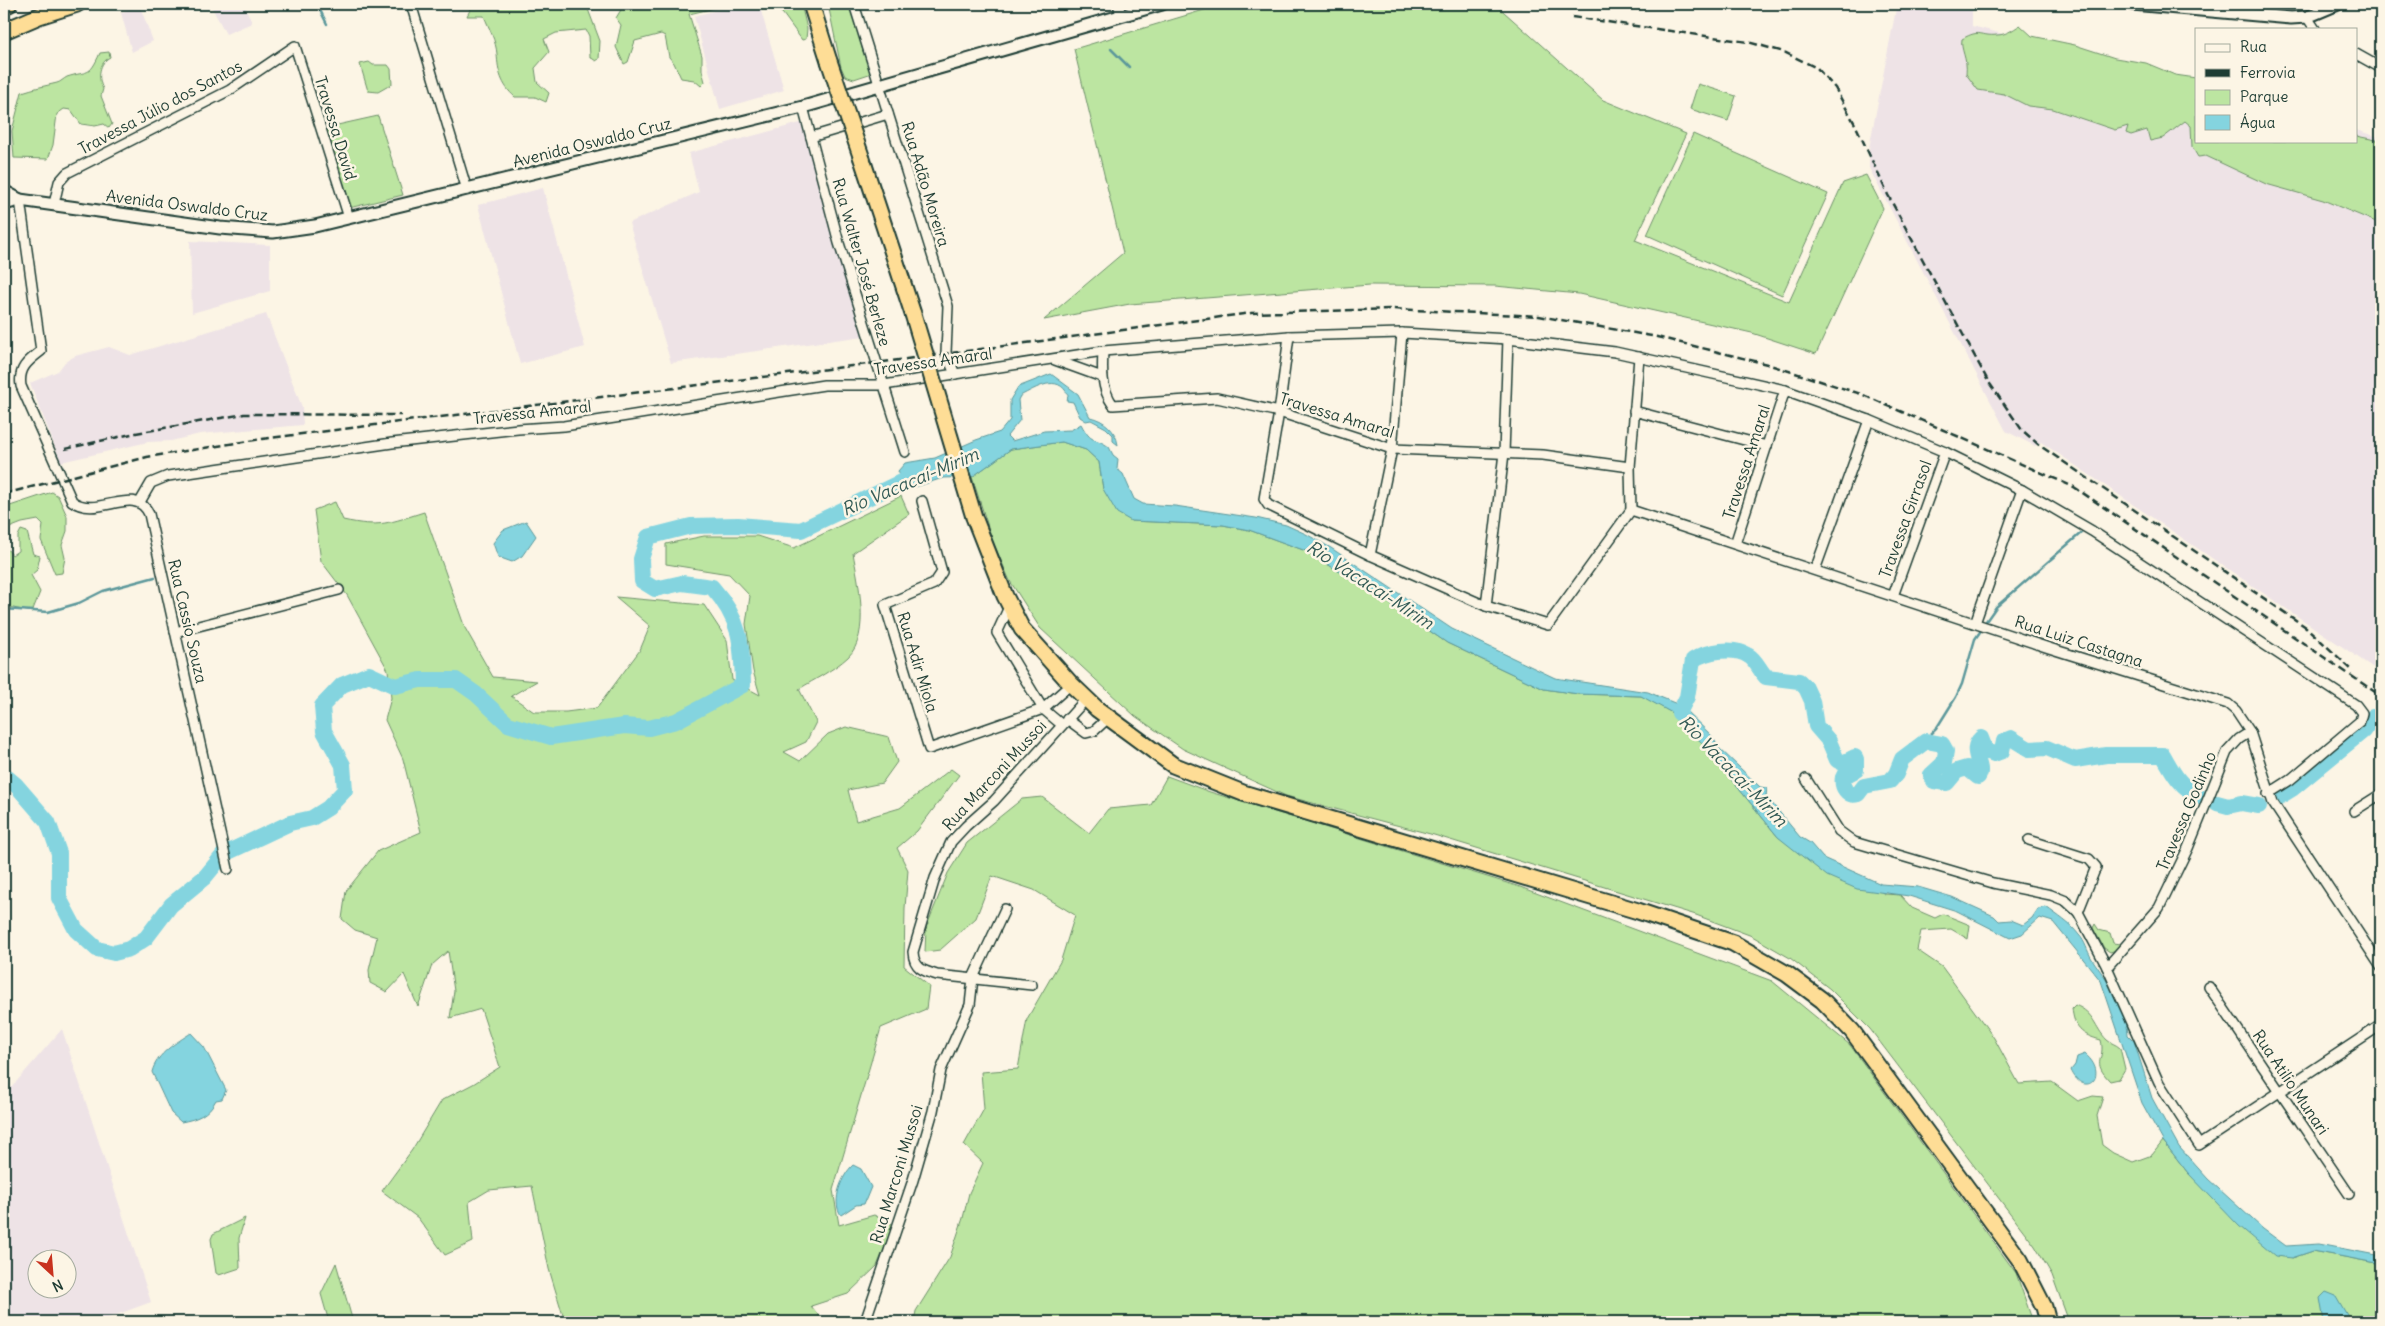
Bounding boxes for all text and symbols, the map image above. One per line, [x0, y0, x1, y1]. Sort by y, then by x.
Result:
legend [2195, 28, 2358, 142]
text: Rua [2240, 37, 2267, 56]
street label: Travessa Júlio dos Santos [75, 55, 245, 159]
text: Ferrovia [2240, 63, 2296, 82]
street label: Travessa David [311, 73, 361, 183]
text: Parque [2240, 87, 2288, 106]
street label: Avenida Oswaldo Cruz [511, 113, 674, 171]
text: Água [2240, 113, 2276, 132]
street label: Rua Adão Moreira [898, 119, 954, 249]
street label: Rua Walter José Berleze [828, 176, 896, 348]
street label: Avenida Oswaldo Cruz [105, 185, 269, 225]
street label: Travessa Amaral [873, 343, 993, 379]
street label: Travessa Amaral [1277, 388, 1397, 442]
street label: Travessa Amaral [472, 396, 592, 428]
street label: Travessa Amaral [1718, 402, 1774, 522]
water label: Rio Vacacaí-Mirim [838, 442, 983, 521]
street label: Travessa Girrasol [1874, 457, 1936, 581]
water label: Rio Vacacaí-Mirim [1303, 535, 1439, 635]
street label: Rua Cassio Souza [164, 557, 212, 685]
street label: Rua Adir Miola [893, 609, 943, 715]
street label: Rua Luiz Castagna [2012, 611, 2146, 671]
water label: Rio Vacacaí-Mirim [1674, 710, 1793, 832]
street label: Rua Marconi Mussoi [938, 716, 1050, 834]
street label: Travessa Godinho [2152, 748, 2220, 874]
street label: Rua Atilio Munari [2249, 1026, 2333, 1138]
street label: Rua Marconi Mussoi [865, 1102, 927, 1246]
north arrow [28, 1248, 78, 1298]
text: N [49, 1275, 66, 1296]

